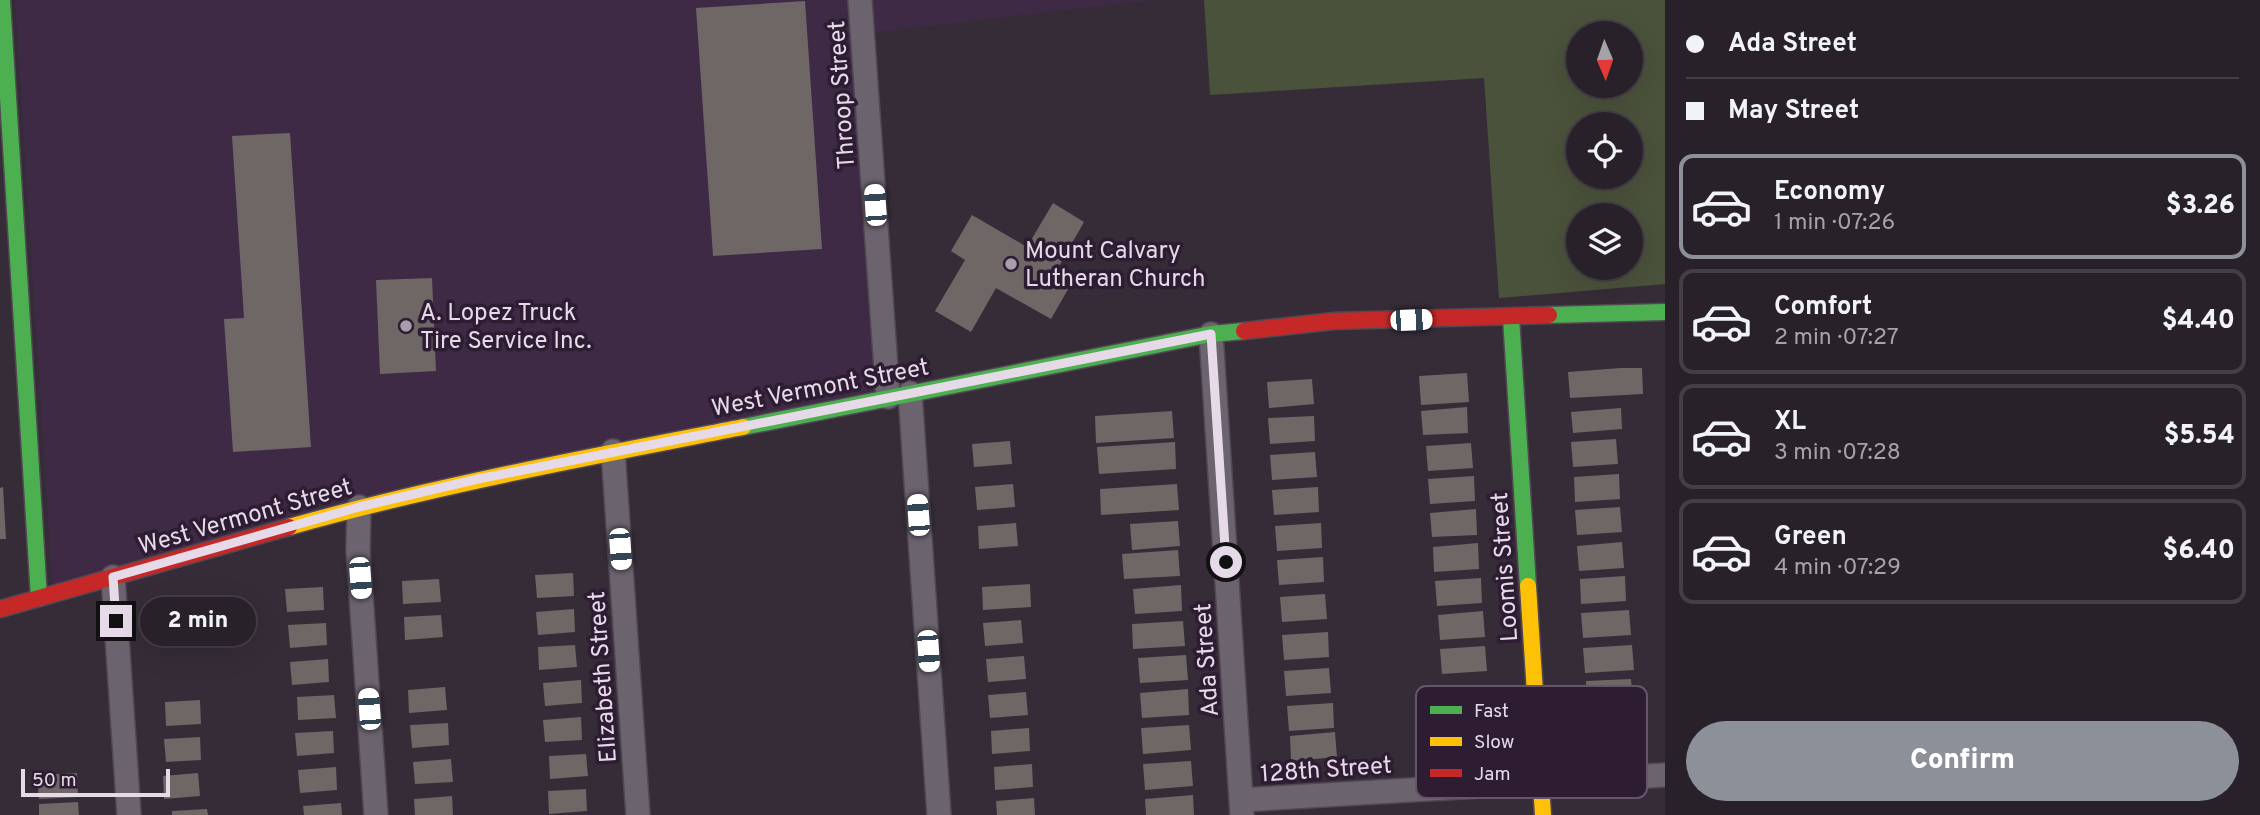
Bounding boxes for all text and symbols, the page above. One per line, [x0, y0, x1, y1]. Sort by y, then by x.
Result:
street label: Throop Street [823, 20, 863, 170]
north arrow [1566, 21, 1643, 98]
map controls [1566, 21, 1643, 280]
text: Ada Street [1728, 28, 1857, 61]
text: May Street [1728, 95, 1859, 128]
button: locate [1566, 112, 1643, 189]
icon: car [1690, 175, 1753, 238]
text: Economy [1774, 176, 1885, 209]
car [864, 183, 887, 227]
text: $3.26 [2166, 190, 2235, 223]
button: layers [1566, 203, 1643, 280]
text: 1 min · 07:26 [1774, 209, 1895, 238]
place label: Mount Calvary Lutheran Church [1025, 237, 1205, 295]
marker: Mount Calvary Lutheran Church [1003, 256, 1019, 272]
icon: car [1690, 290, 1753, 353]
text: Comfort [1774, 291, 1872, 324]
place label: A. Lopez Truck Tire Service Inc. [420, 299, 592, 357]
text: $4.40 [2162, 305, 2235, 338]
car [1390, 309, 1433, 331]
marker: A. Lopez Truck Tire Service Inc. [398, 318, 414, 334]
text: 2 min · 07:27 [1774, 324, 1899, 353]
street label: West Vermont Street [709, 353, 932, 425]
icon: car [1690, 405, 1753, 468]
text: XL [1774, 406, 1806, 439]
text: $5.54 [2164, 420, 2235, 453]
text: 3 min · 07:28 [1774, 439, 1901, 468]
street label: West Vermont Street [135, 473, 356, 563]
street label: Loomis Street [1486, 491, 1526, 643]
car [907, 493, 930, 537]
icon: car [1690, 520, 1753, 583]
text: Green [1774, 521, 1847, 554]
car [609, 527, 632, 571]
text: $6.40 [2162, 535, 2235, 568]
route start [1210, 546, 1242, 578]
text: 4 min · 07:29 [1774, 554, 1901, 583]
car [349, 556, 372, 600]
street label: Elizabeth Street [583, 590, 625, 764]
callout: 2 min [140, 596, 256, 646]
street label: Ada Street [1189, 602, 1227, 718]
route end [100, 605, 132, 637]
text: 2 min [168, 607, 228, 636]
car [917, 629, 940, 673]
legend [1416, 686, 1647, 798]
car [358, 687, 381, 731]
text: Fast [1474, 700, 1509, 724]
button: Confirm [1686, 721, 2239, 801]
text: Slow [1474, 731, 1514, 755]
street label: 128th Street [1259, 751, 1393, 791]
text: Jam [1474, 763, 1511, 787]
scale bar [21, 766, 170, 798]
text: 50 m [32, 769, 77, 793]

